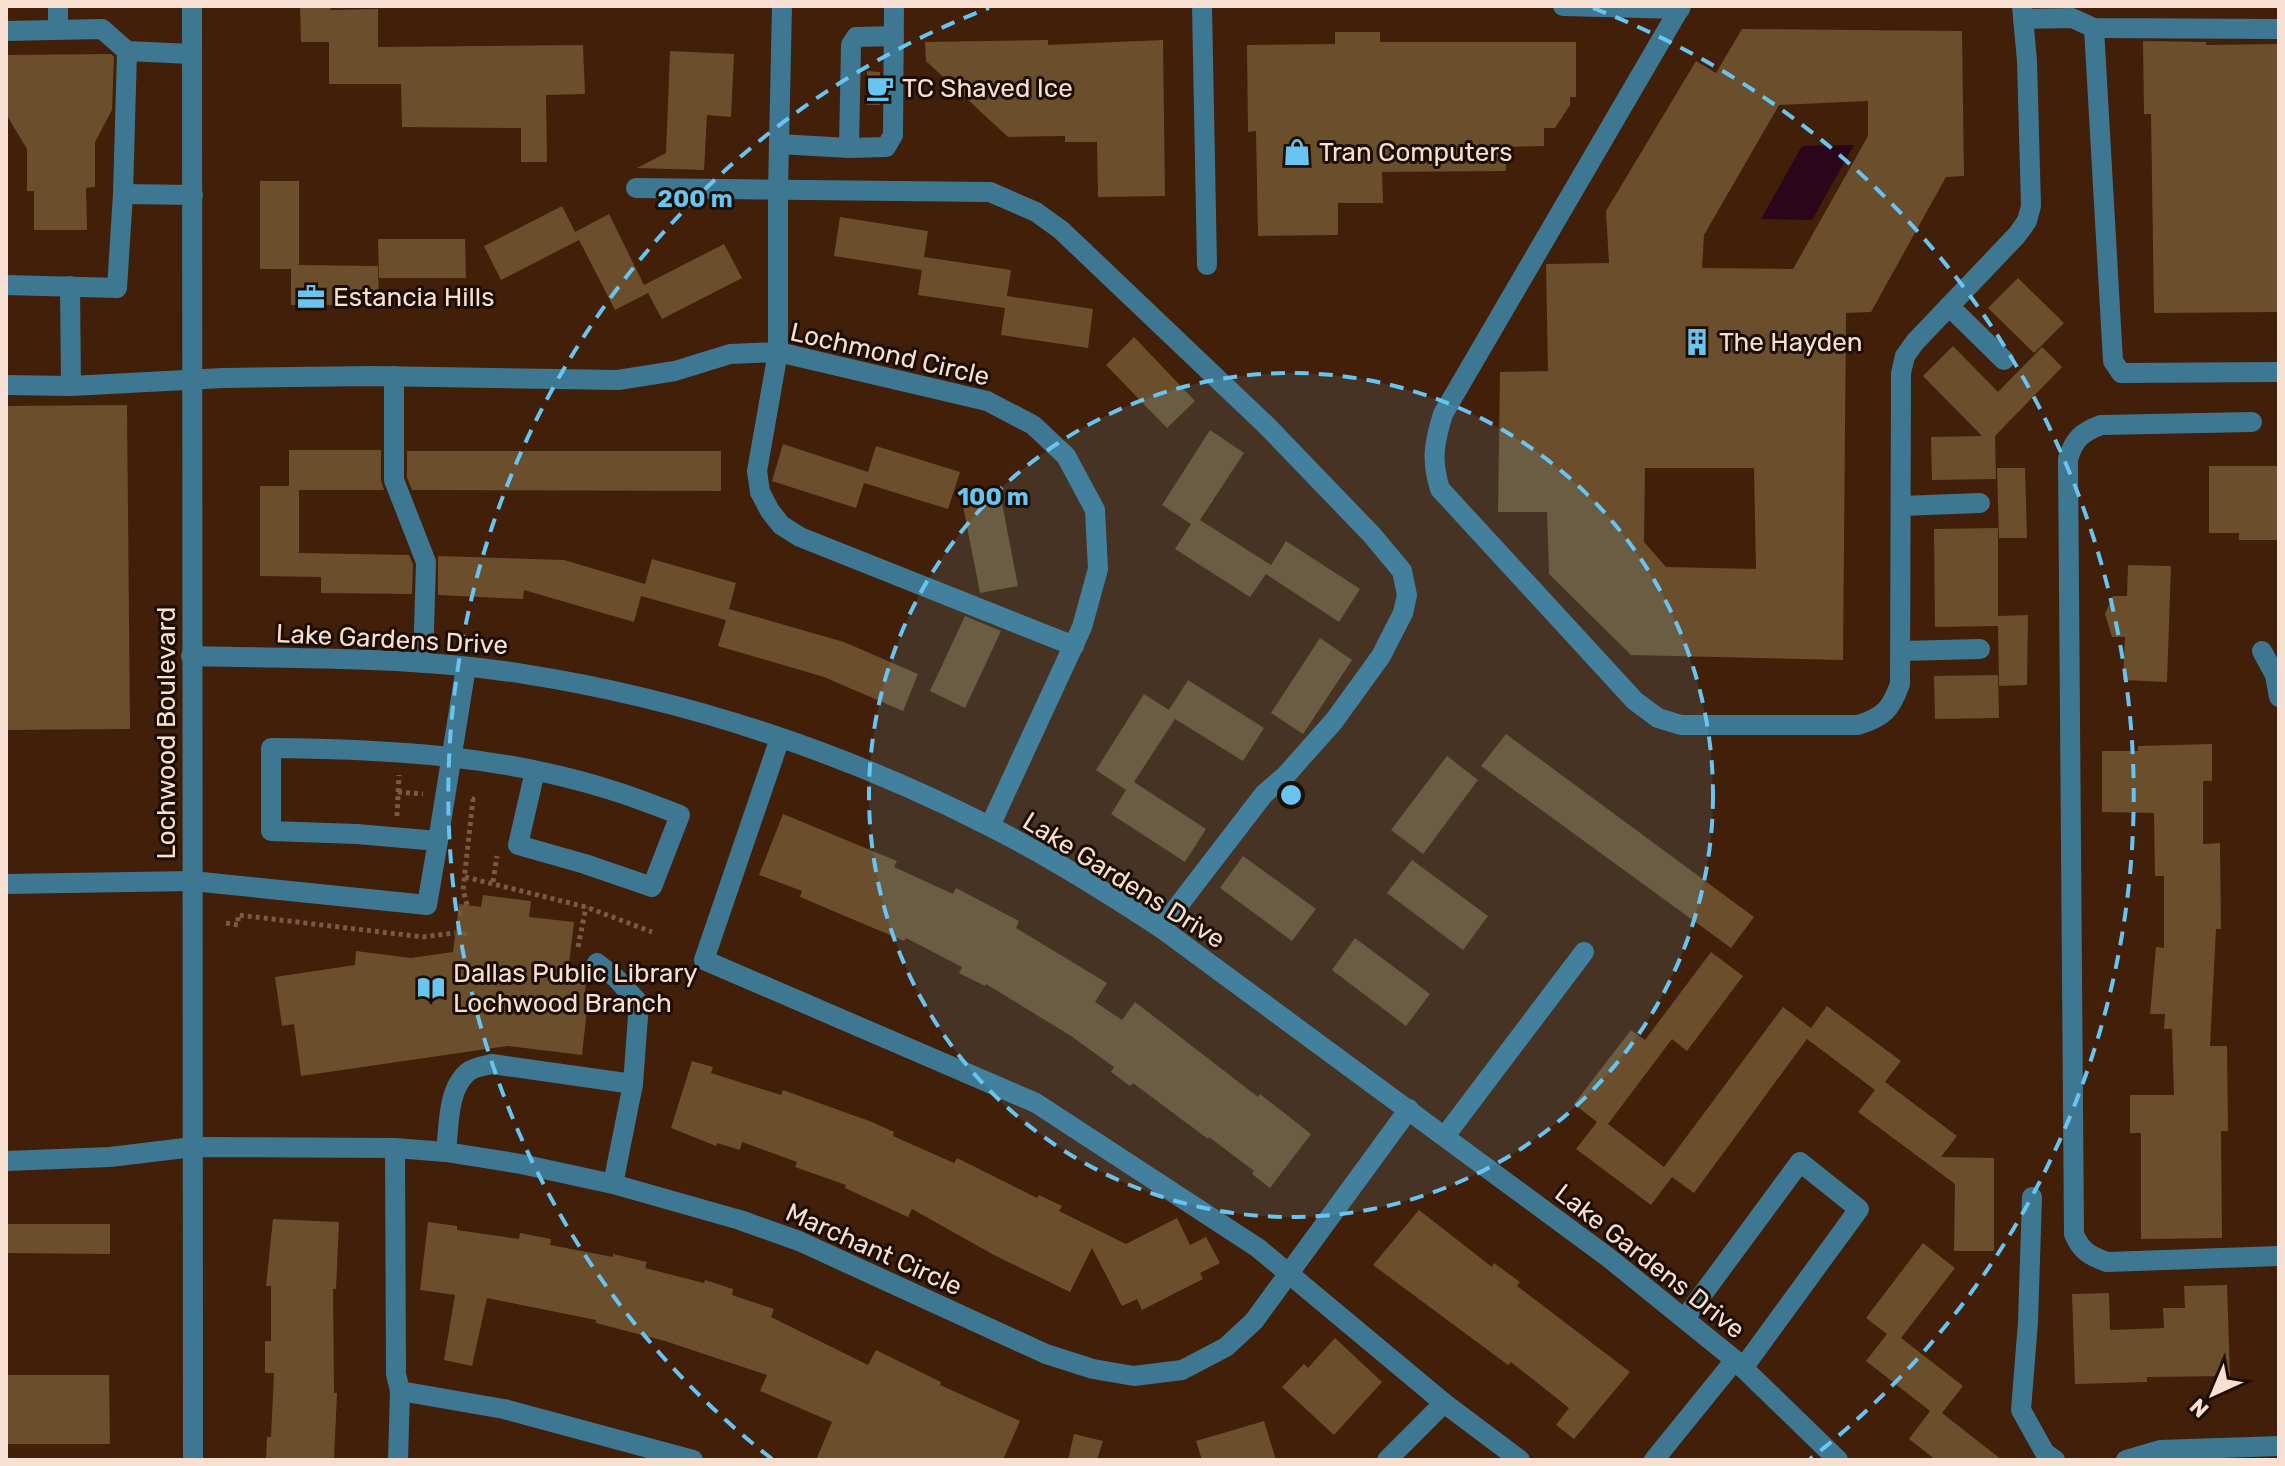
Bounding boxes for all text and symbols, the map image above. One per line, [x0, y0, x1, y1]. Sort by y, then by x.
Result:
cafe icon: TC Shaved Ice [865, 73, 895, 103]
place label: TC Shaved Ice [902, 73, 1073, 104]
shop icon: Tran Computers [1282, 137, 1312, 167]
place label: Tran Computers [1319, 137, 1512, 168]
text: 200 m [657, 185, 733, 213]
office icon: Estancia Hills [296, 282, 326, 312]
place label: Estancia Hills [333, 282, 494, 313]
street label: Lochmond Circle [787, 316, 993, 392]
building icon: The Hayden [1682, 327, 1712, 357]
place label: The Hayden [1719, 327, 1863, 358]
text: 100 m [957, 483, 1029, 511]
street label: Lochwood Boulevard [151, 606, 182, 860]
street label: Lake Gardens Drive [275, 618, 509, 661]
centre of rings [1277, 781, 1305, 809]
street label: Lake Gardens Drive [1017, 806, 1230, 955]
place label: Dallas Public Library Lochwood Branch [453, 958, 698, 1019]
library icon: Dallas Public Library Lochwood Branch [416, 973, 446, 1003]
street label: Lake Gardens Drive [1549, 1178, 1751, 1345]
street label: Marchant Circle [781, 1197, 967, 1302]
north arrow [2173, 1354, 2253, 1434]
text: N [2184, 1393, 2215, 1423]

